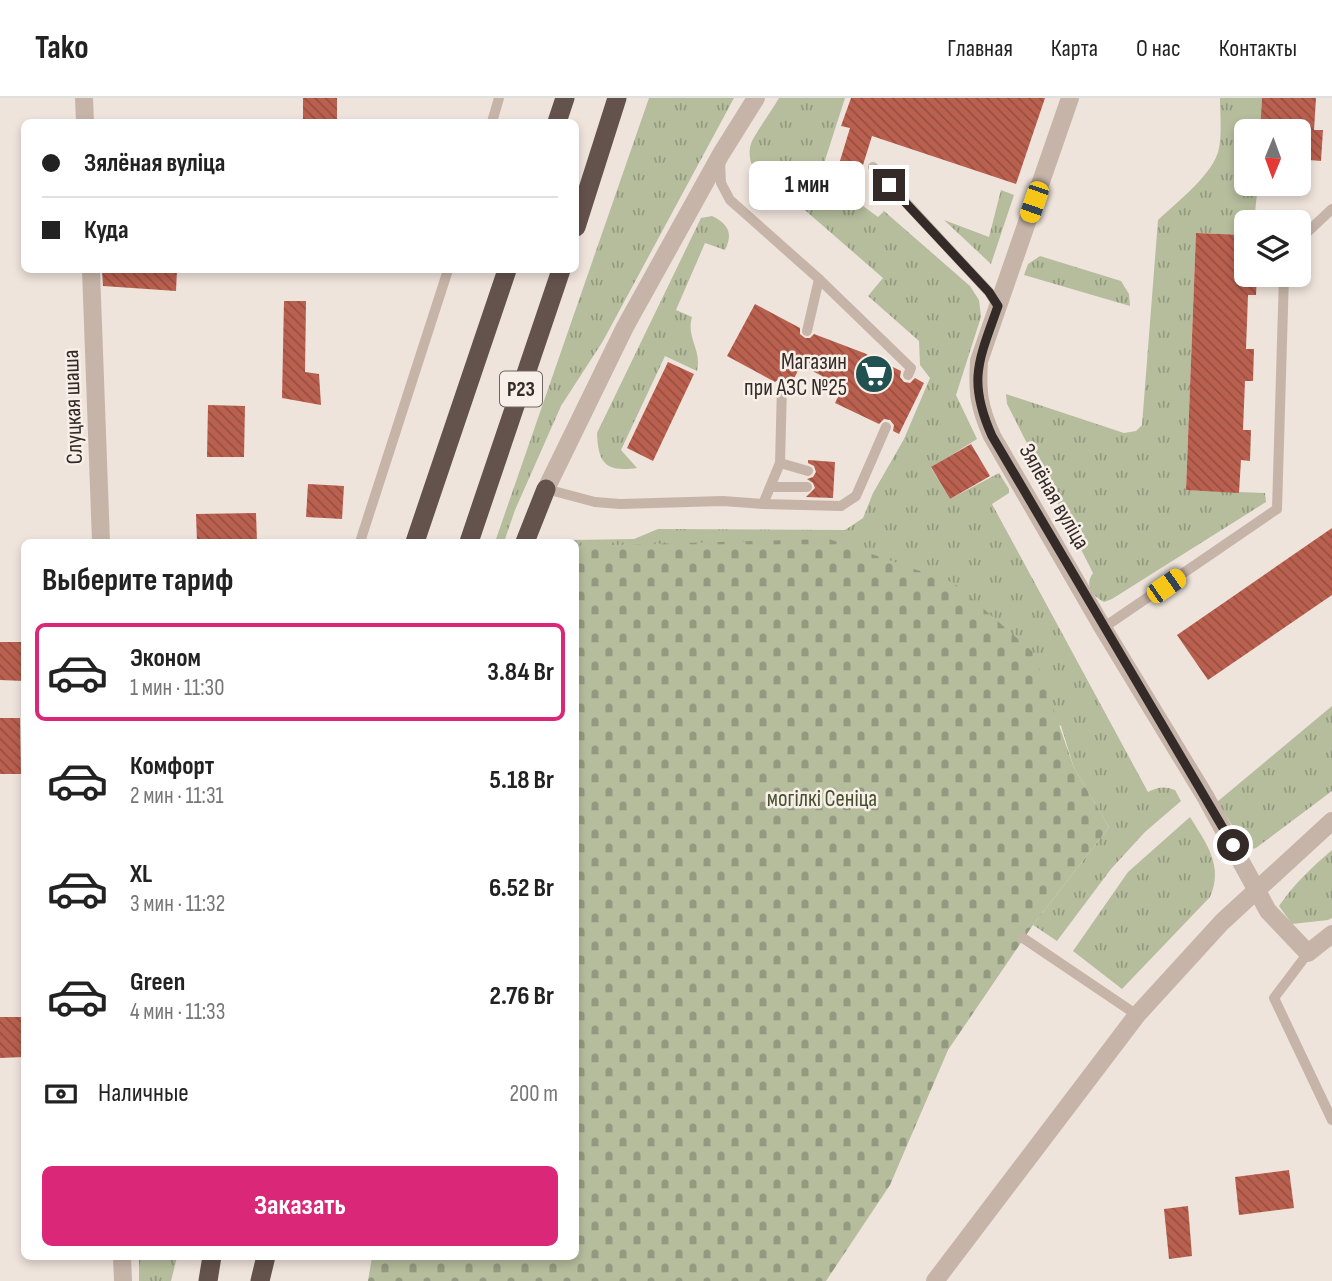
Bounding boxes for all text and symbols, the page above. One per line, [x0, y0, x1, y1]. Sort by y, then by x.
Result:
text: Tako [35, 28, 89, 68]
text: Главная [947, 34, 1013, 63]
text: Карта [1051, 34, 1098, 63]
text: О нас [1136, 34, 1181, 63]
text: Контакты [1219, 34, 1297, 63]
north arrow [1234, 119, 1311, 196]
map controls [1234, 119, 1311, 287]
text: Зялёная вуліца [84, 148, 225, 179]
callout: 1 мин [749, 160, 864, 210]
route end [873, 169, 905, 201]
text: 1 мин [785, 171, 829, 199]
car [1018, 179, 1051, 225]
button: layers [1234, 210, 1311, 287]
text: Куда [84, 215, 129, 246]
place label: Магазин при АЗС №25 [744, 348, 847, 402]
street label: Слуцкая шаша [57, 349, 89, 465]
supermarket icon: Магазин при АЗС №25 [853, 353, 895, 395]
road number: Р23 [500, 372, 542, 406]
street label: Зялёная вуліца [1013, 439, 1096, 554]
text: Выберите тариф [42, 561, 233, 600]
car [1143, 565, 1190, 607]
icon: car [46, 641, 109, 704]
text: Эконом [130, 643, 201, 674]
text: 3.84 Br [487, 657, 554, 688]
text: 1 мин · 11:30 [130, 674, 224, 702]
icon: car [46, 749, 109, 812]
text: Комфорт [130, 751, 214, 782]
text: 5.18 Br [490, 765, 554, 796]
text: 2 мин · 11:31 [130, 782, 224, 810]
park label: могілкі Сеніца [767, 785, 877, 813]
route start [1217, 829, 1249, 861]
icon: car [46, 857, 109, 920]
text: XL [130, 859, 152, 890]
text: 6.52 Br [489, 873, 554, 904]
text: 3 мин · 11:32 [130, 890, 225, 918]
icon: car [46, 965, 109, 1028]
text: Green [130, 967, 185, 998]
text: 2.76 Br [490, 981, 554, 1012]
text: 4 мин · 11:33 [130, 998, 225, 1026]
icon: cash [42, 1075, 80, 1113]
text: Наличные [98, 1078, 189, 1109]
text: 200 m [510, 1080, 558, 1108]
button: Заказать [42, 1166, 558, 1246]

